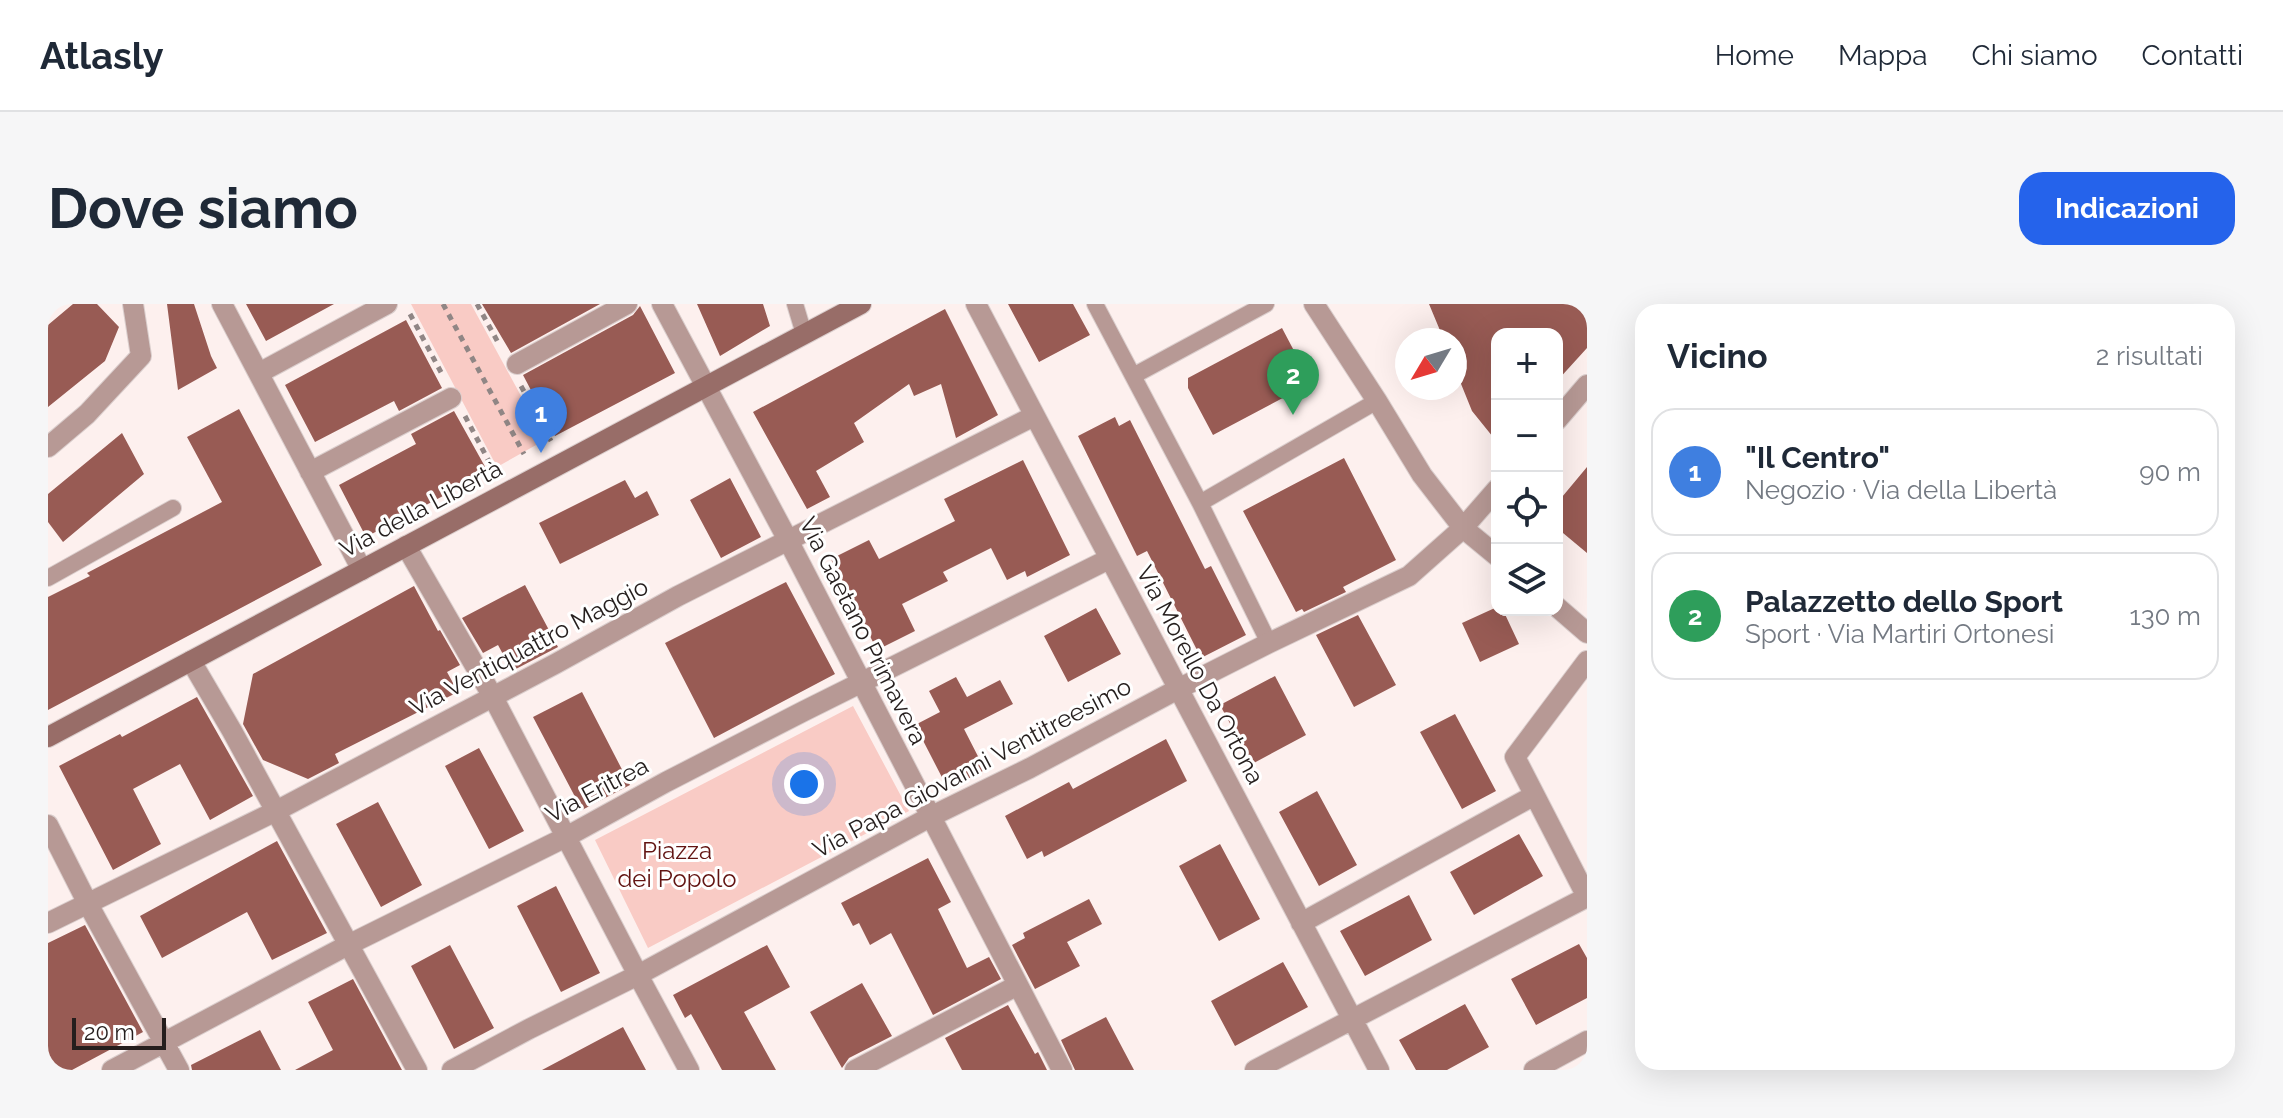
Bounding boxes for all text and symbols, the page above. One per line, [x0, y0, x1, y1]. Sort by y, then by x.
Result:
text: Atlasly [40, 33, 164, 78]
text: Home [1715, 39, 1794, 72]
text: Mappa [1838, 39, 1927, 72]
text: Chi siamo [1971, 39, 2098, 72]
text: Contatti [2142, 39, 2243, 72]
button: Indicazioni [2019, 172, 2235, 245]
text: Dove siamo [48, 175, 358, 241]
north arrow [1395, 328, 1467, 400]
map controls [1491, 328, 1563, 616]
button: + [1491, 328, 1563, 400]
text: Vicino [1667, 336, 1768, 376]
text: 2 risultati [2096, 341, 2203, 371]
pin: 2 [1267, 349, 1319, 415]
pin: 1 [515, 387, 567, 453]
button: − [1491, 400, 1563, 472]
text: "Il Centro" [1745, 440, 1890, 475]
street label: Via della Libertà [335, 454, 507, 564]
text: 1 [1689, 457, 1701, 487]
text: 90 m [2139, 457, 2201, 487]
button: locate [1491, 472, 1563, 544]
text: Negozio · Via della Libertà [1745, 475, 2057, 505]
street label: Via Gaetano Primavera [793, 512, 934, 749]
button: layers [1491, 544, 1563, 616]
street label: Via Morello Da Ortona [1131, 561, 1270, 789]
street label: Via Ventiquattro Maggio [405, 571, 653, 722]
text: Palazzetto dello Sport [1745, 584, 2063, 619]
text: 2 [1688, 601, 1702, 631]
text: 130 m [2130, 601, 2201, 631]
text: Sport · Via Martiri Ortonesi [1745, 619, 2054, 649]
street label: Via Papa Giovanni Ventitreesimo [808, 671, 1136, 864]
street label: Via Eritrea [540, 750, 653, 829]
your location [784, 764, 824, 804]
park label: Piazza dei Popolo [617, 836, 737, 893]
scale bar [72, 1014, 166, 1050]
text: 20 m [84, 1019, 135, 1045]

